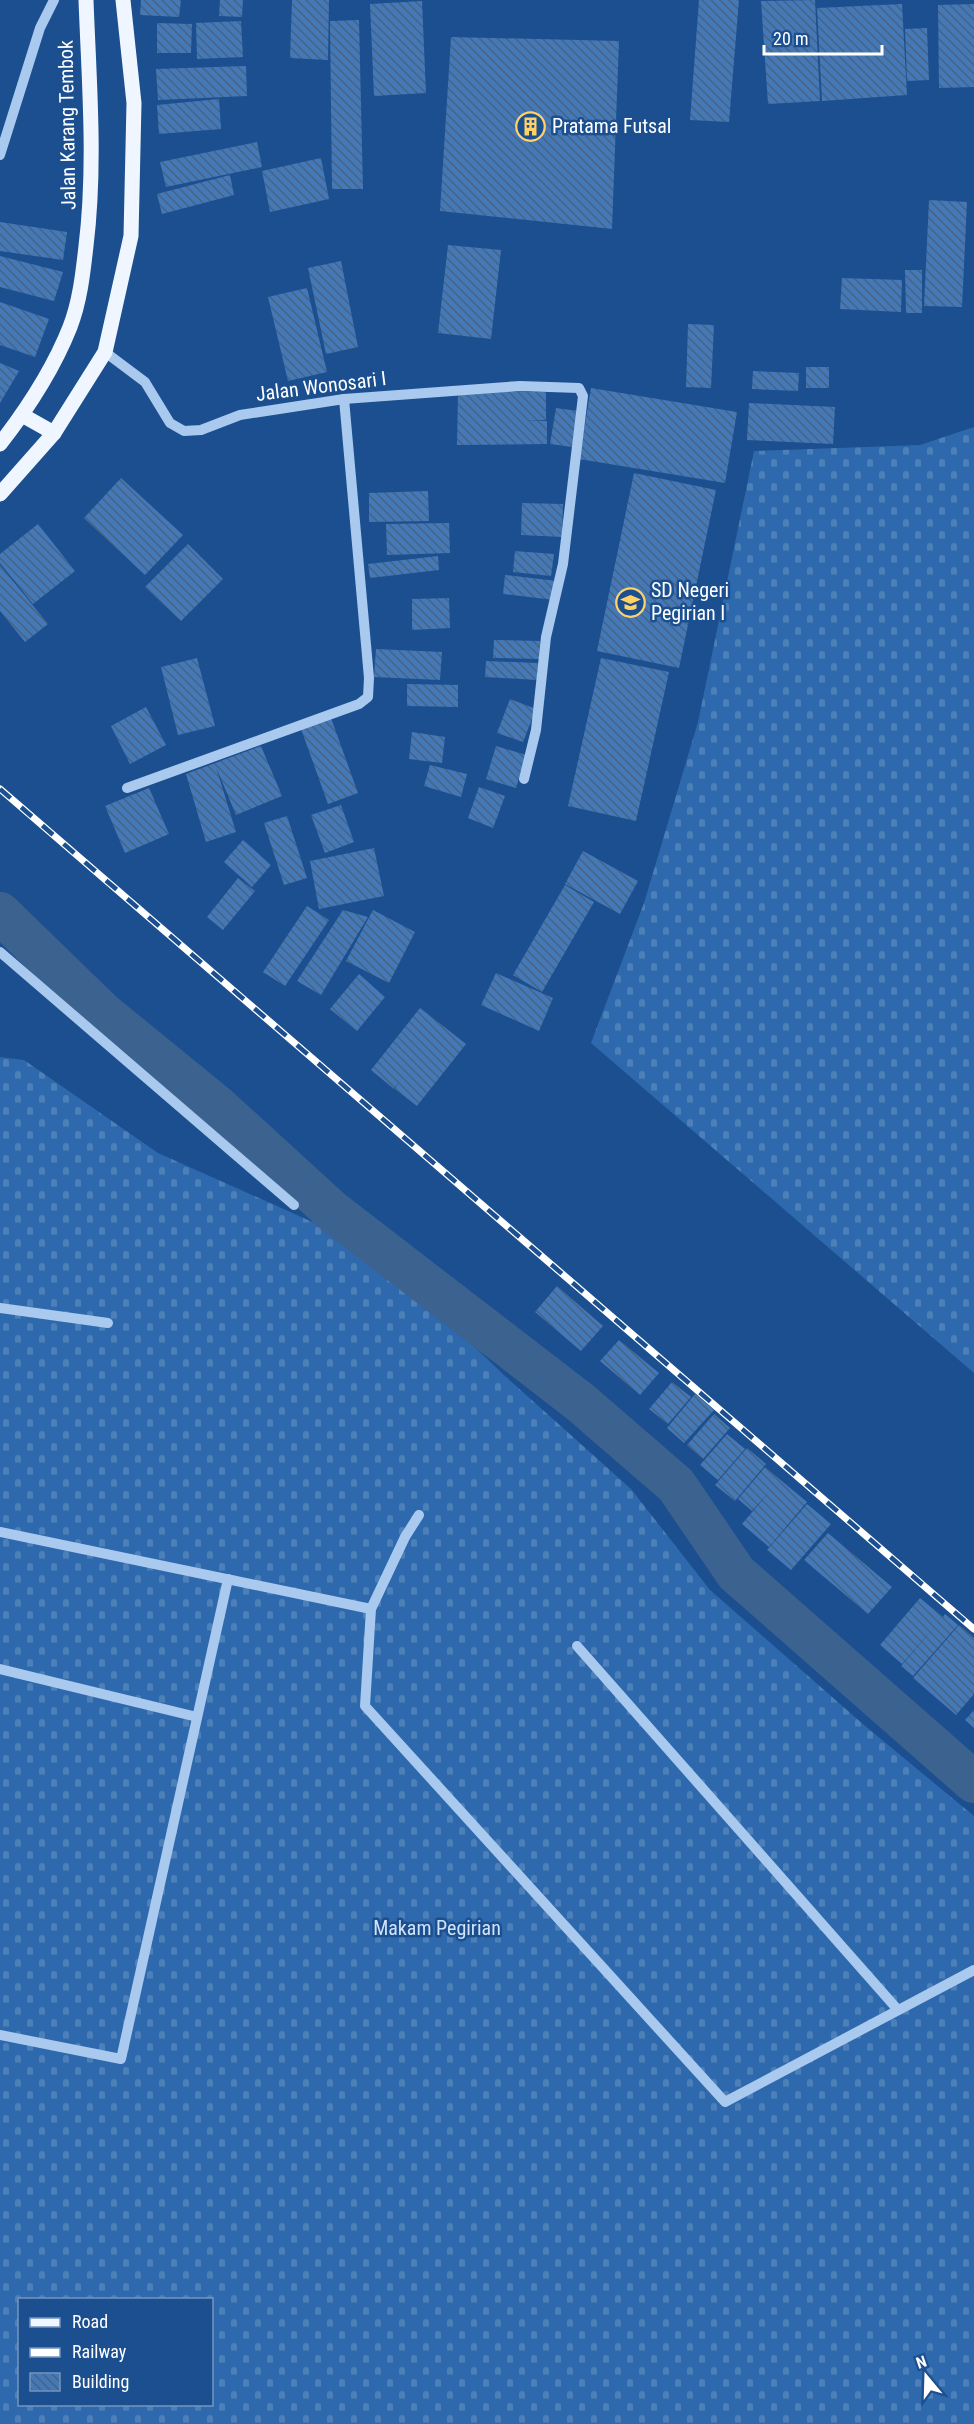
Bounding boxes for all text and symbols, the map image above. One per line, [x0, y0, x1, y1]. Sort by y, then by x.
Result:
scale bar [764, 18, 882, 56]
text: 20 m [773, 28, 808, 49]
street label: Jalan Karang Tembok [54, 40, 80, 210]
building icon: Pratama Futsal [515, 110, 547, 142]
place label: Pratama Futsal [552, 114, 671, 138]
street label: Jalan Wonosari I [254, 366, 388, 406]
place label: SD Negeri Pegirian I [651, 578, 729, 625]
school or university icon: SD Negeri Pegirian I [614, 586, 646, 618]
park label: Makam Pegirian [373, 1916, 501, 1940]
legend [18, 2298, 213, 2406]
text: Road [72, 2311, 108, 2332]
text: Railway [72, 2341, 127, 2362]
north arrow [896, 2346, 956, 2406]
text: N [914, 2352, 929, 2373]
text: Building [72, 2371, 129, 2392]

